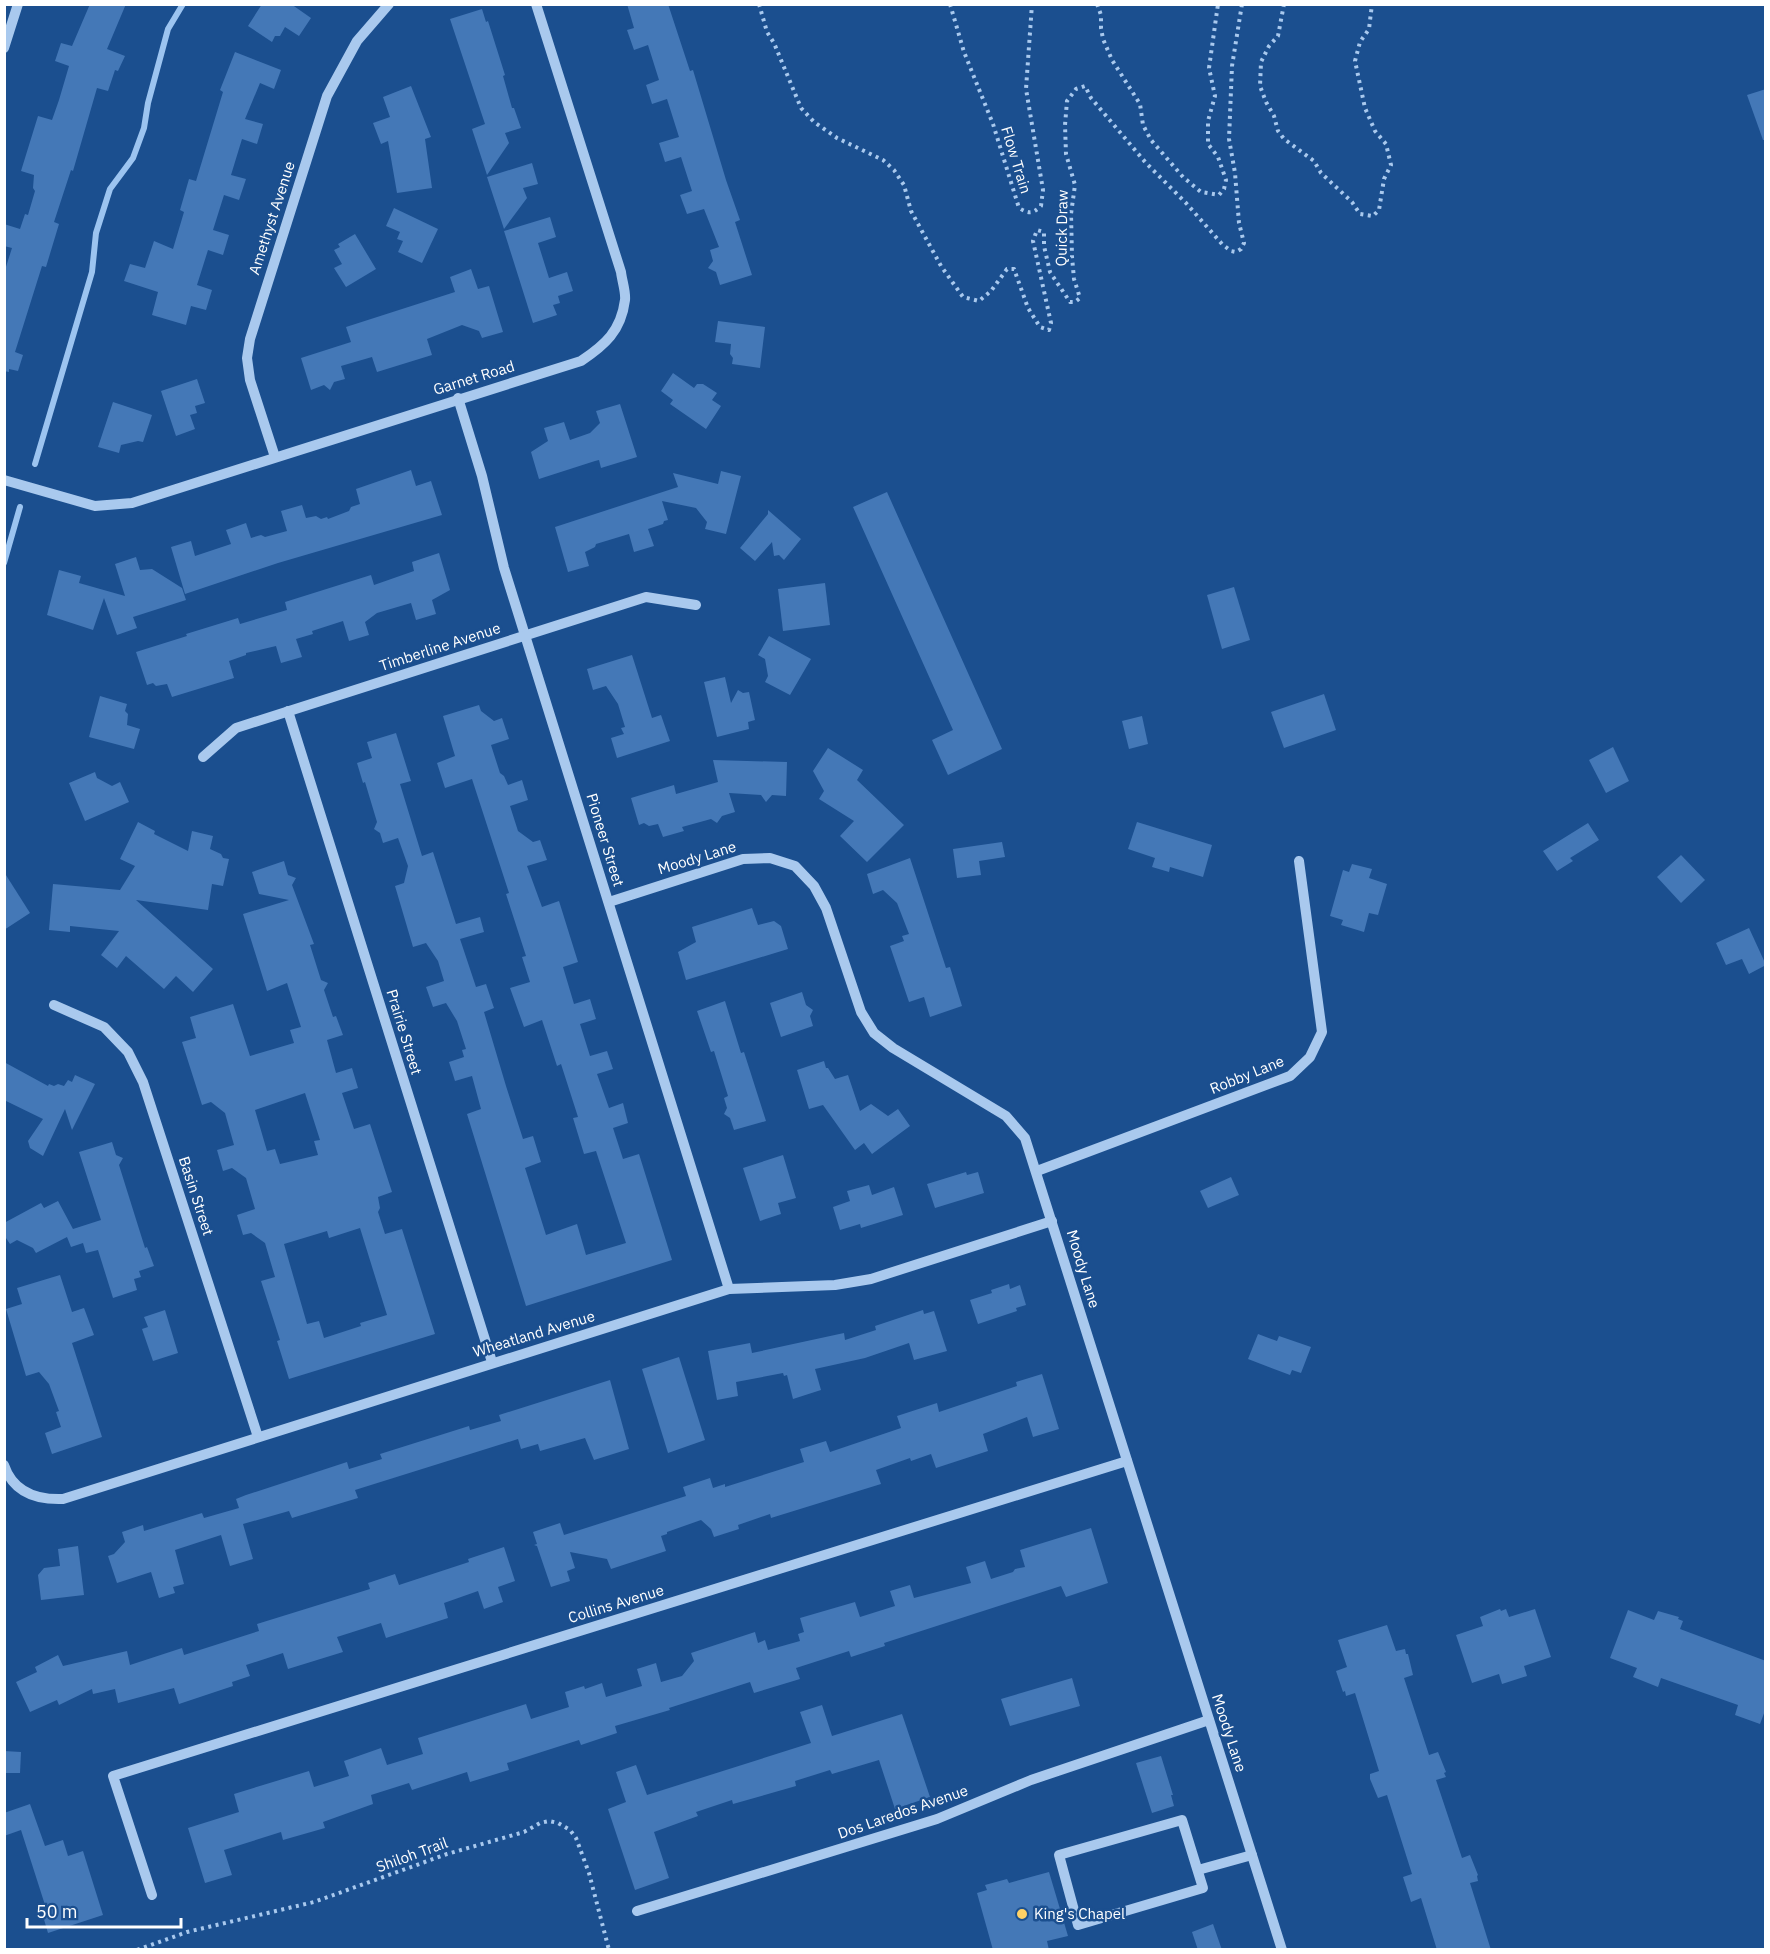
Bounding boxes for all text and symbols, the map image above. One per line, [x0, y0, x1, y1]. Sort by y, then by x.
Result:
street label: Flow Train [997, 124, 1036, 196]
street label: Amethyst Avenue [244, 159, 299, 277]
street label: Quick Draw [1051, 189, 1072, 267]
street label: Garnet Road [431, 356, 517, 399]
street label: Timberline Avenue [377, 618, 503, 675]
street label: Pioneer Street [582, 791, 629, 889]
street label: Moody Lane [655, 837, 738, 878]
street label: Prairie Street [382, 987, 426, 1077]
street label: Robby Lane [1207, 1051, 1287, 1098]
street label: Basin Street [175, 1154, 218, 1238]
street label: Moody Lane [1063, 1227, 1104, 1310]
street label: Wheatland Avenue [471, 1306, 597, 1361]
street label: Collins Avenue [566, 1580, 666, 1627]
street label: Moody Lane [1208, 1691, 1251, 1774]
street label: Dos Laredos Avenue [835, 1780, 970, 1843]
street label: Shiloh Trail [373, 1833, 450, 1876]
scale bar [27, 1891, 182, 1929]
text: 50 m [36, 1900, 78, 1923]
place label: King's Chapel [1034, 1904, 1125, 1923]
marker: King's Chapel [1015, 1907, 1029, 1921]

